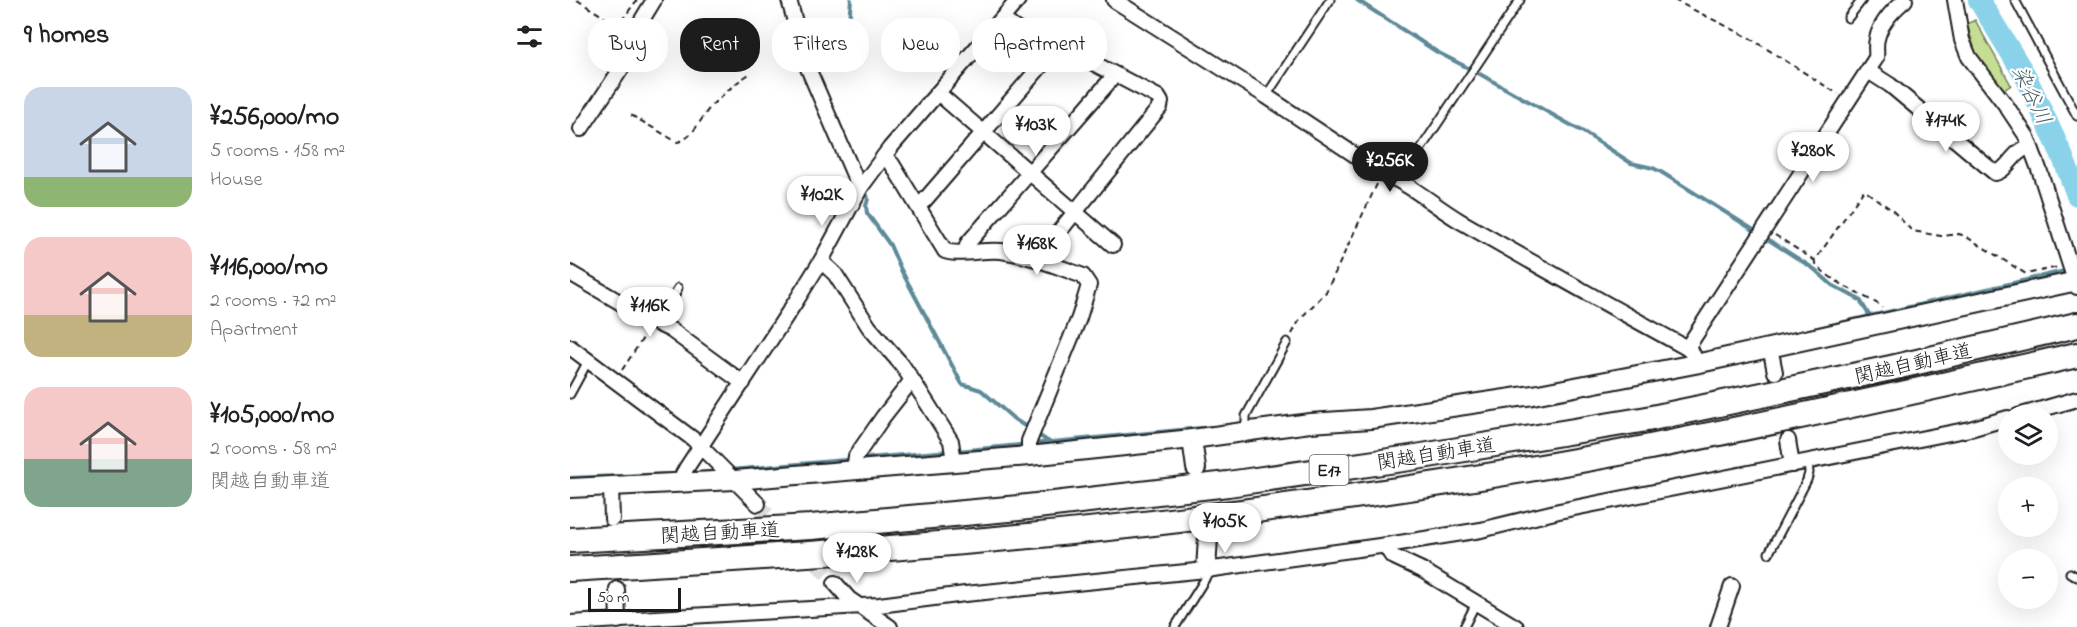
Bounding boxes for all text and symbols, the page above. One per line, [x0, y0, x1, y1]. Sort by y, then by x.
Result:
text: 9 homes [24, 17, 109, 55]
chip: Buy [588, 18, 668, 72]
chip: Rent [680, 18, 760, 72]
chip: Filters [772, 18, 869, 72]
chip: New [881, 18, 960, 72]
chip: Apartment [972, 18, 1107, 72]
icon: filters [513, 20, 546, 53]
water label: 染谷川 [2003, 61, 2057, 131]
text: ¥256,000/mo [210, 99, 339, 137]
pin: ¥174K [1904, 102, 1988, 153]
pin: ¥103K [994, 106, 1078, 157]
text: ¥174K [1926, 107, 1966, 136]
icon: home [72, 111, 144, 183]
text: ¥103K [1016, 111, 1056, 140]
pin: ¥280K [1771, 132, 1855, 183]
text: 5 rooms · 158 m² [210, 137, 345, 166]
text: ¥280K [1791, 137, 1835, 166]
pin: ¥256K [1348, 142, 1432, 193]
text: ¥256K [1366, 147, 1414, 176]
text: House [210, 166, 263, 195]
pin: ¥102K [780, 176, 864, 227]
text: ¥102K [801, 181, 843, 210]
pin: ¥168K [995, 225, 1079, 276]
text: ¥168K [1017, 230, 1057, 259]
text: ¥116,000/mo [210, 249, 328, 287]
icon: home [72, 261, 144, 333]
text: 2 rooms · 72 m² [210, 287, 337, 316]
pin: ¥116K [608, 287, 692, 338]
text: ¥116K [630, 292, 670, 321]
text: Apartment [210, 316, 298, 345]
street label: 関越自動車道 [1852, 338, 1975, 393]
text: ¥105,000/mo [210, 397, 334, 435]
map controls [1998, 405, 2058, 609]
button: layers [1998, 405, 2058, 465]
icon: home [72, 411, 144, 483]
street label: 関越自動車道 [1375, 432, 1498, 479]
text: 2 rooms · 58 m² [210, 435, 337, 464]
road number: E17 [1310, 455, 1348, 485]
text: 関越自動車道 [210, 468, 330, 497]
button: + [1998, 477, 2058, 537]
pin: ¥105K [1183, 503, 1267, 554]
text: ¥105K [1203, 508, 1247, 537]
street label: 関越自動車道 [659, 517, 781, 552]
pin: ¥128K [815, 533, 899, 584]
text: ¥128K [836, 538, 878, 567]
button: − [1998, 549, 2058, 609]
scale bar [588, 585, 681, 612]
text: 50 m [597, 586, 629, 610]

